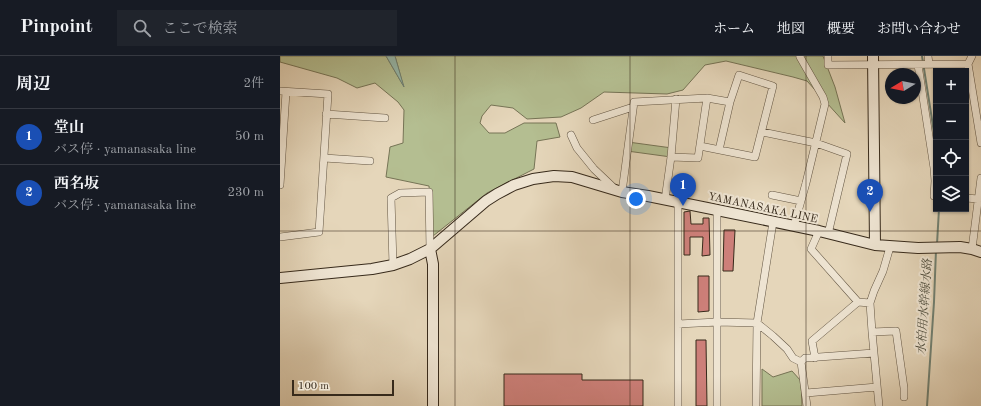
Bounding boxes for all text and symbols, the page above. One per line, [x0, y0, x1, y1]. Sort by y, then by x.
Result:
search box [117, 10, 397, 46]
icon: search [131, 17, 153, 39]
text: Pinpoint [20, 18, 93, 37]
text: ここで検索 [163, 22, 238, 37]
text: ホーム [713, 22, 755, 36]
text: 地図 [777, 22, 805, 36]
text: 概要 [827, 22, 855, 36]
text: お問い合わせ [877, 22, 961, 36]
north arrow [885, 68, 921, 104]
map controls [933, 68, 969, 212]
button: + [933, 68, 969, 104]
text: 周辺 [16, 76, 50, 93]
text: 2件 [243, 77, 264, 90]
button: − [933, 104, 969, 140]
text: 堂山 [54, 121, 84, 136]
text: 1 [25, 130, 33, 143]
text: 50 m [235, 130, 264, 143]
button: locate [933, 140, 969, 176]
text: バス停 · yamanasaka line [54, 143, 196, 156]
pin: 1 [670, 173, 696, 206]
button: layers [933, 176, 969, 212]
text: 西名坂 [54, 177, 99, 192]
pin: 2 [857, 179, 883, 212]
text: 2 [25, 186, 33, 199]
text: 230 m [227, 186, 264, 199]
your location [626, 189, 646, 209]
street label: YAMANASAKA LINE [707, 191, 819, 225]
text: バス停 · yamanasaka line [54, 199, 196, 212]
water label: 水柏用水幹線水路 [914, 258, 934, 355]
scale bar [292, 378, 394, 397]
text: 100 m [298, 381, 329, 392]

